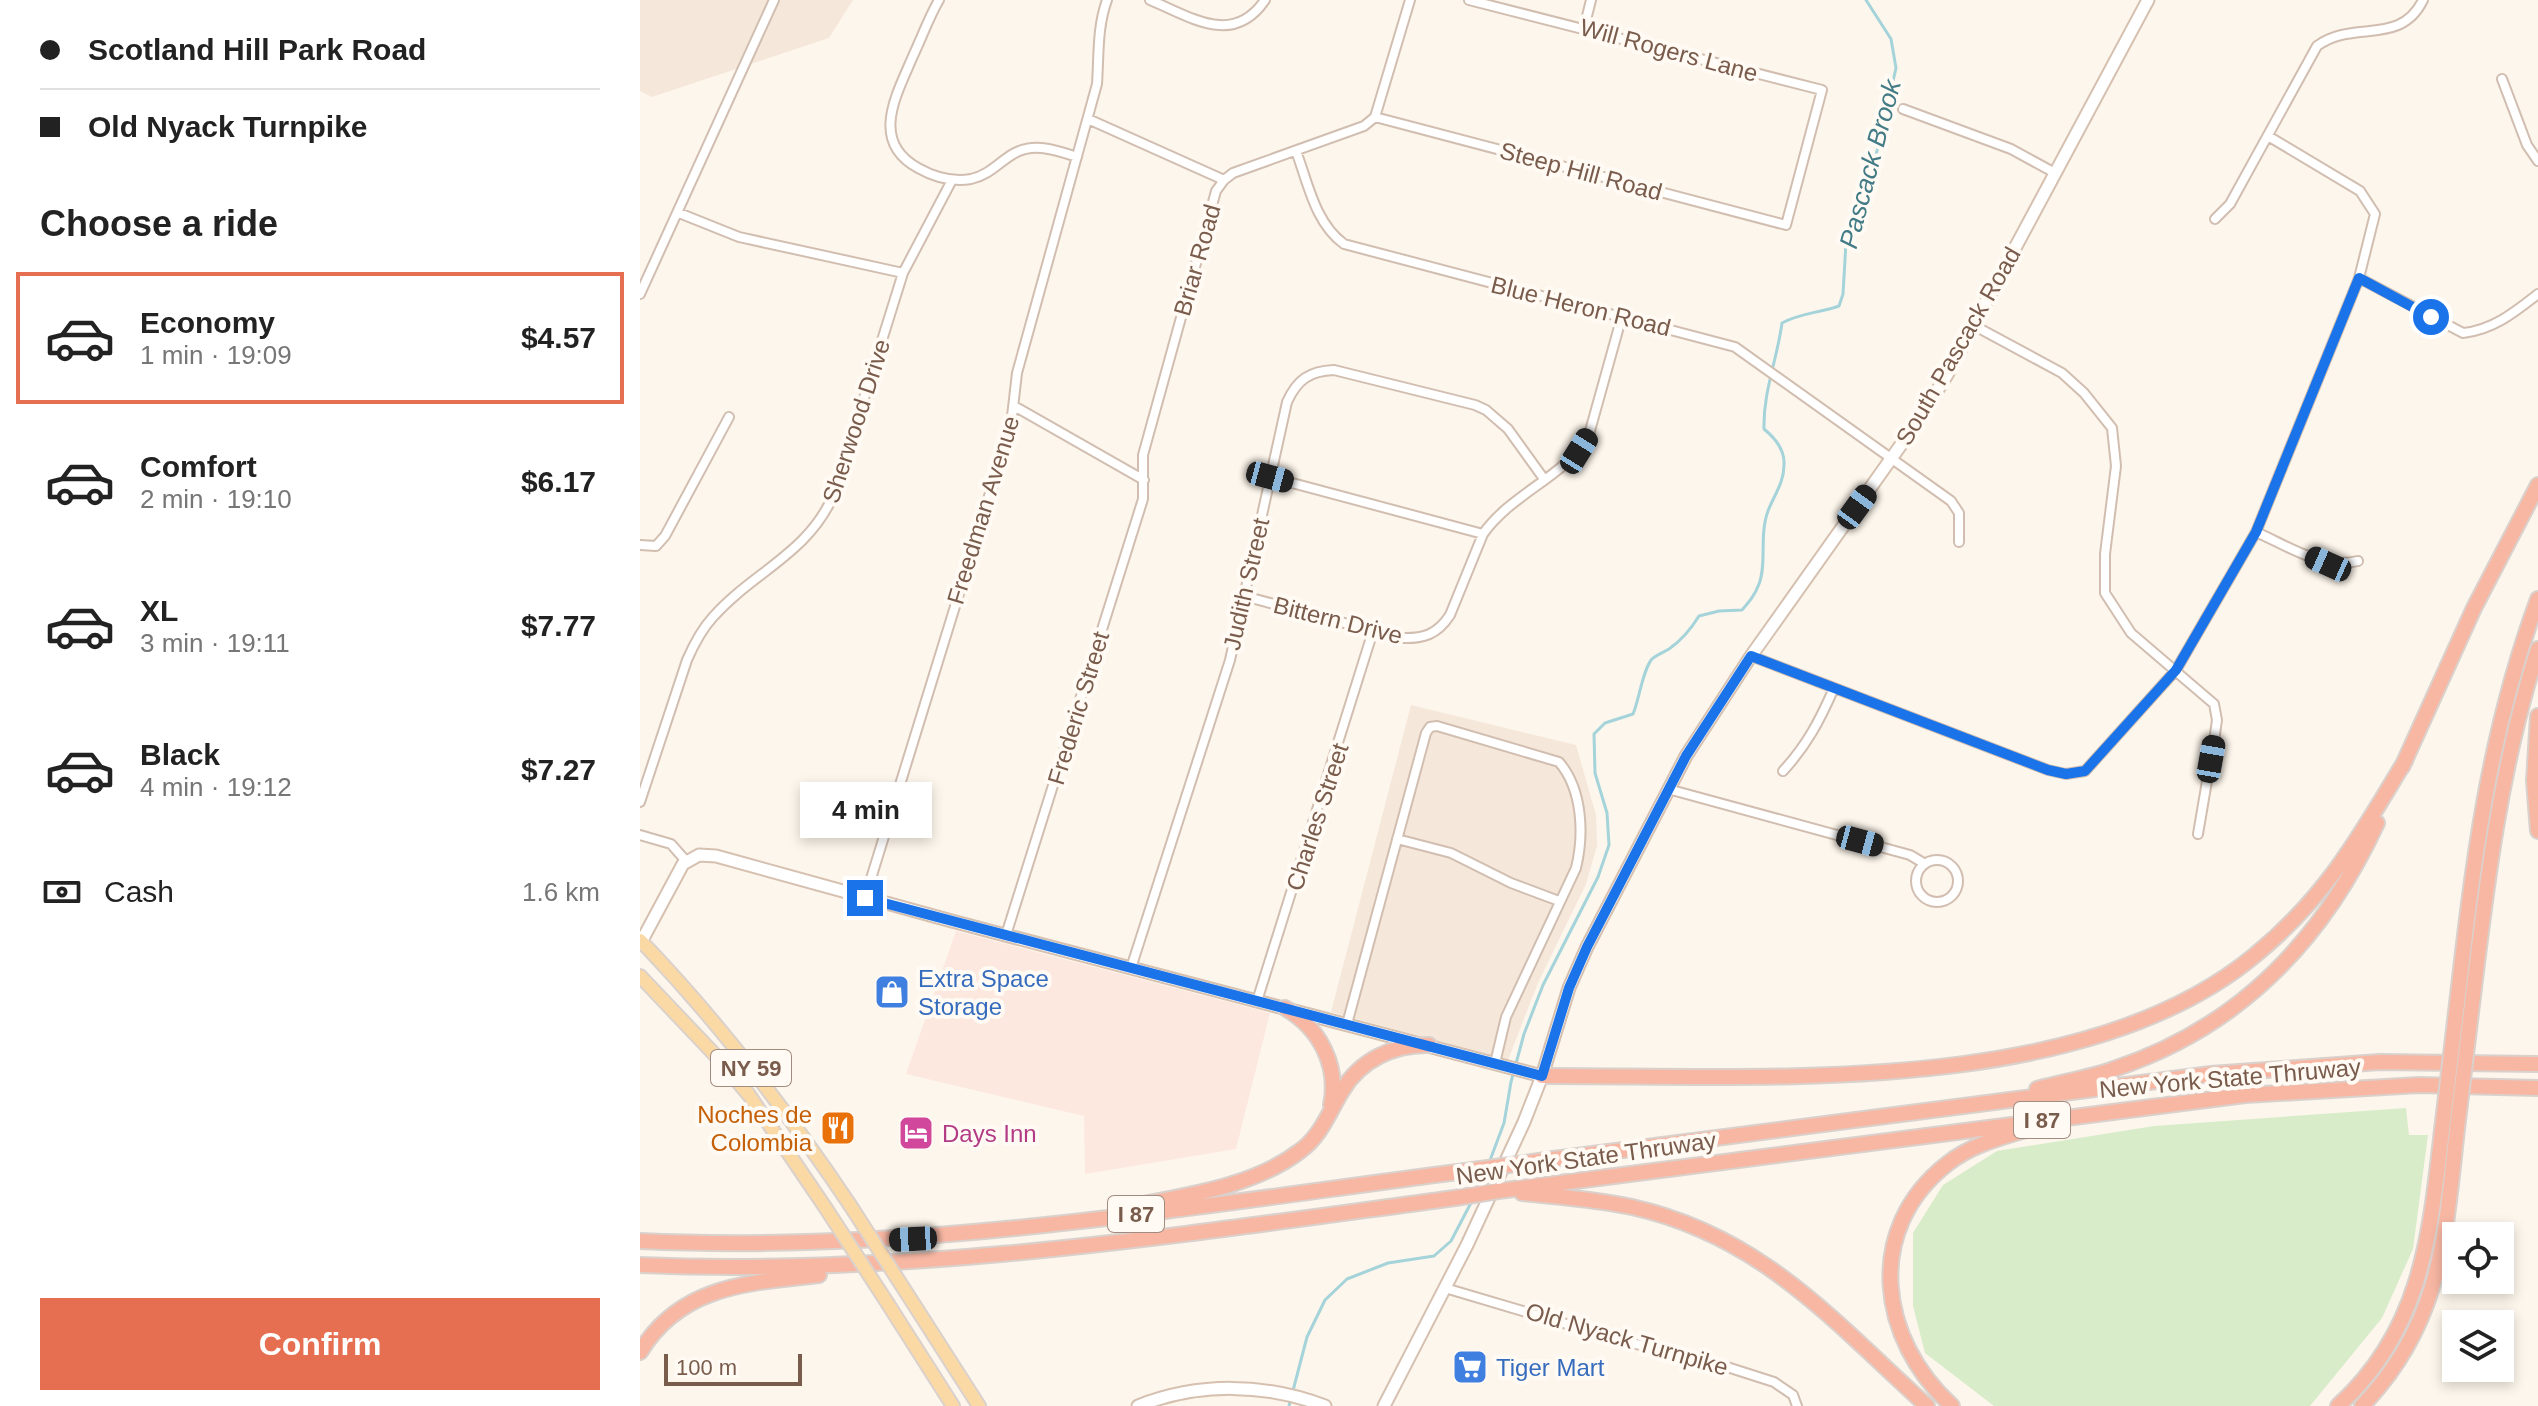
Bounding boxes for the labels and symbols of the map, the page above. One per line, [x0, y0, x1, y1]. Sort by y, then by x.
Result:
street label: Will Rogers Lane [1577, 13, 1761, 87]
water label: Pascack Brook [1833, 74, 1907, 252]
street label: Steep Hill Road [1497, 136, 1665, 206]
street label: Briar Road [1168, 201, 1226, 319]
street label: South Pascack Road [1890, 242, 2026, 450]
street label: Blue Heron Road [1488, 271, 1674, 341]
route start [2413, 299, 2449, 335]
street label: Sherwood Drive [817, 336, 895, 506]
street label: Freedman Avenue [941, 412, 1025, 608]
car [1556, 424, 1602, 478]
car [1244, 459, 1296, 495]
car [1833, 481, 1881, 533]
street label: Judith Street [1218, 515, 1274, 653]
car [2301, 543, 2355, 585]
street label: Bittern Drive [1271, 591, 1405, 649]
street label: Frederic Street [1042, 628, 1114, 788]
car [2195, 733, 2227, 785]
street label: Charles Street [1280, 740, 1354, 894]
callout: 4 min [799, 782, 931, 838]
car [1834, 823, 1886, 859]
route end [847, 880, 883, 916]
place label: Extra Space Storage [918, 965, 1049, 1020]
shop icon: Extra Space Storage [873, 973, 911, 1011]
road number: NY 59 [711, 1050, 791, 1086]
street label: New York State Thruway [2098, 1053, 2362, 1103]
place label: Noches de Colombia [697, 1101, 813, 1156]
road number: I 87 [2014, 1102, 2070, 1138]
restaurant icon: Noches de Colombia [819, 1109, 857, 1147]
hotel icon: Days Inn [897, 1114, 935, 1152]
place label: Days Inn [942, 1120, 1037, 1147]
street label: New York State Thruway [1454, 1126, 1718, 1190]
road number: I 87 [1108, 1196, 1164, 1232]
car [888, 1226, 938, 1252]
street label: Old Nyack Turnpike [1523, 1297, 1731, 1381]
supermarket icon: Tiger Mart [1451, 1348, 1489, 1386]
scale bar [664, 1350, 802, 1386]
place label: Tiger Mart [1496, 1354, 1605, 1381]

